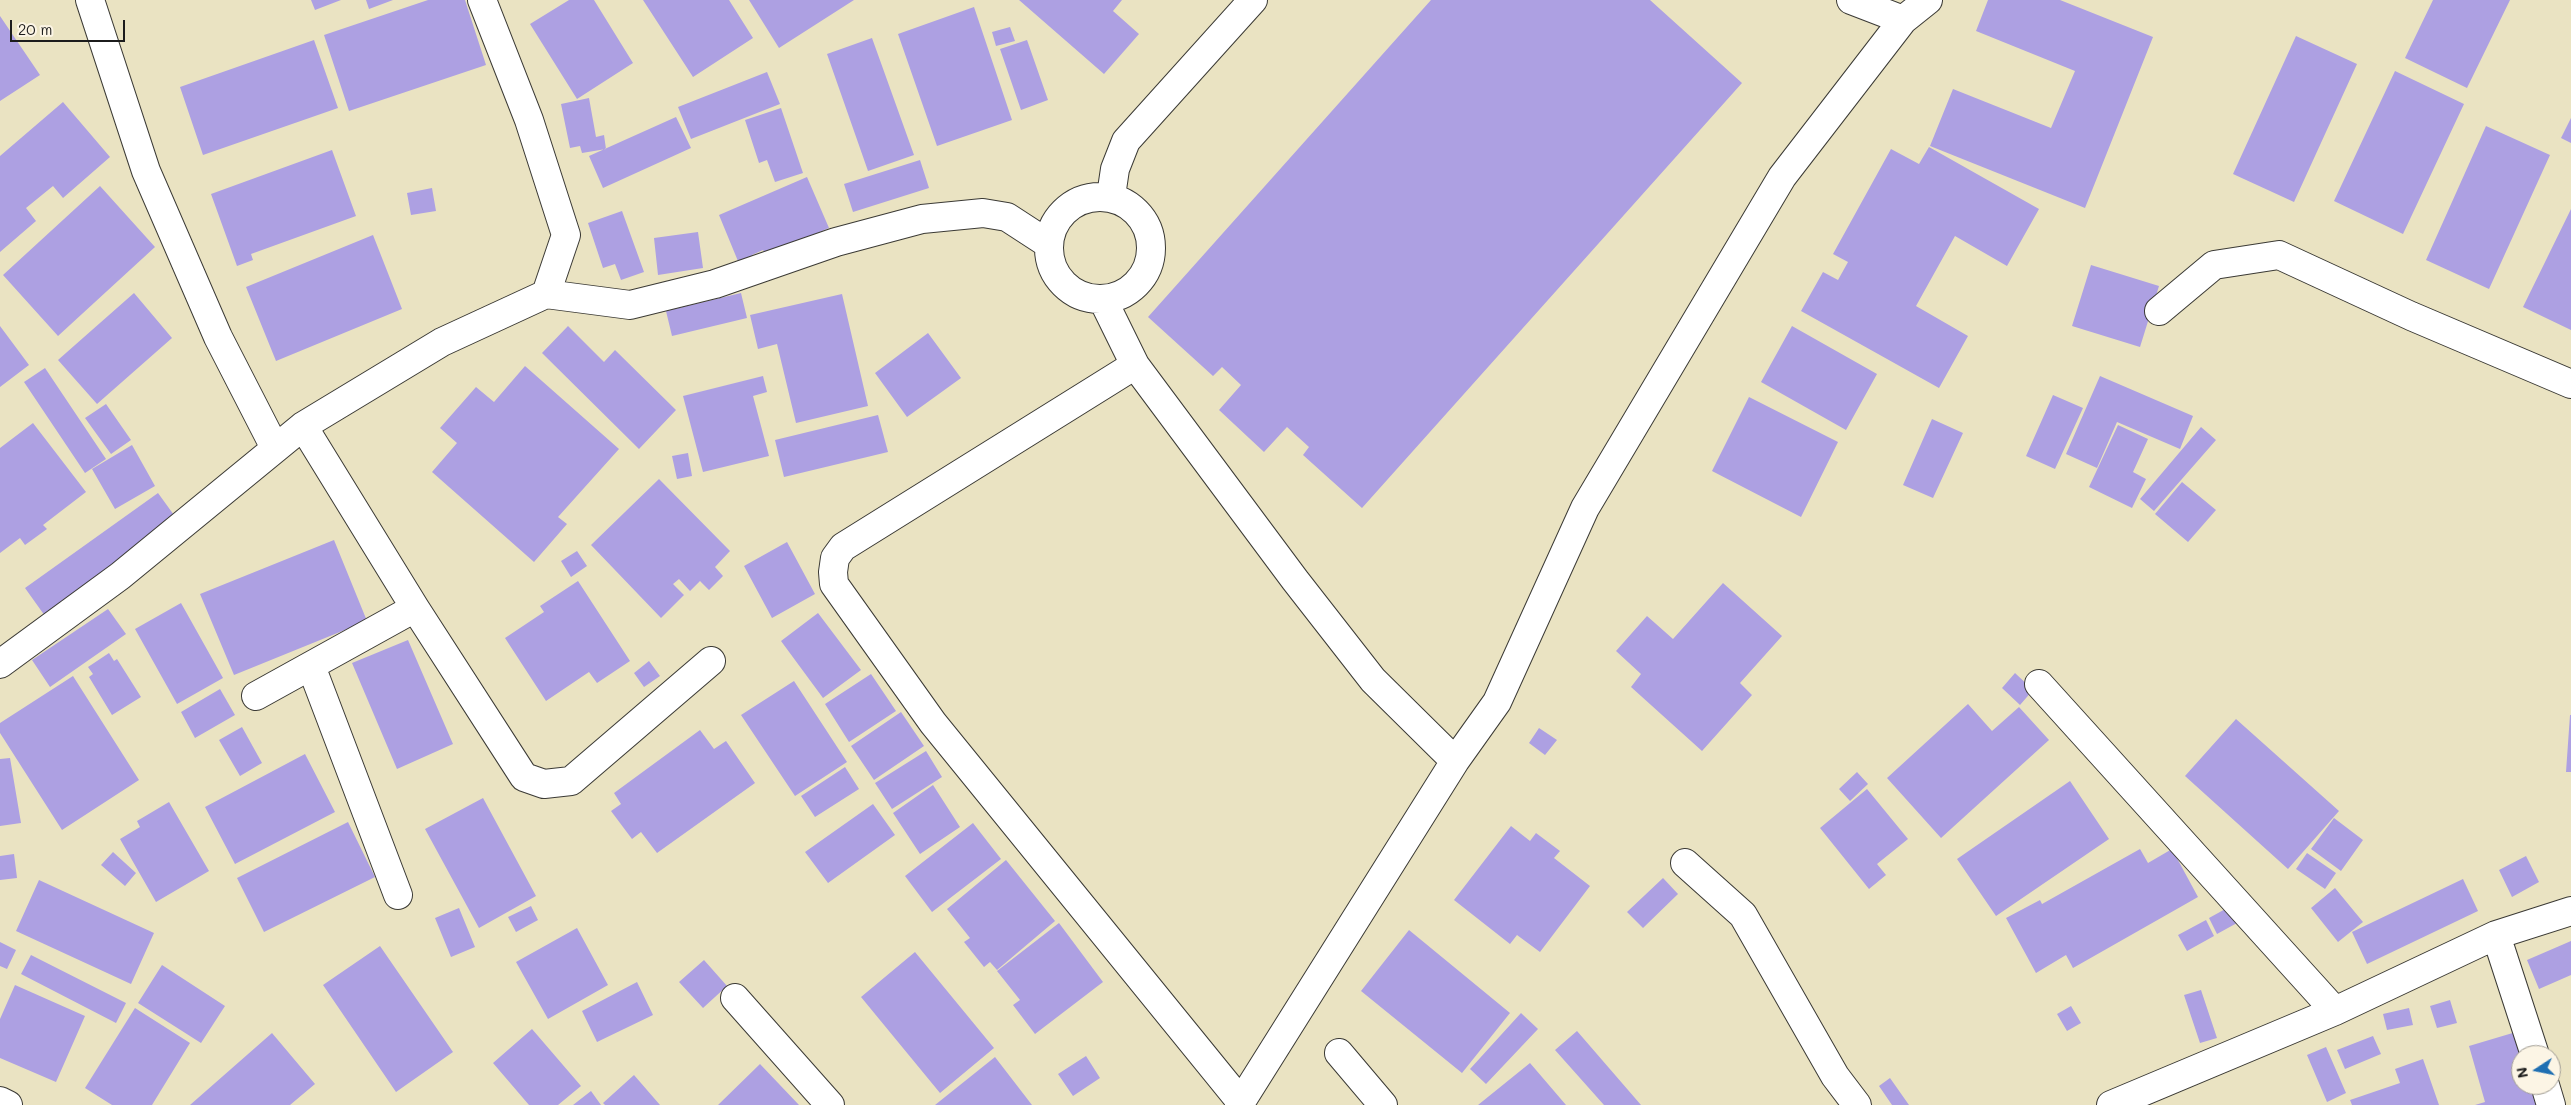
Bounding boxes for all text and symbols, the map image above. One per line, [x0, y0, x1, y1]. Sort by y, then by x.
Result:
scale bar [12, 10, 128, 42]
text: 20 m [18, 19, 52, 39]
north arrow [2511, 1045, 2561, 1095]
text: N [2511, 1066, 2532, 1080]

